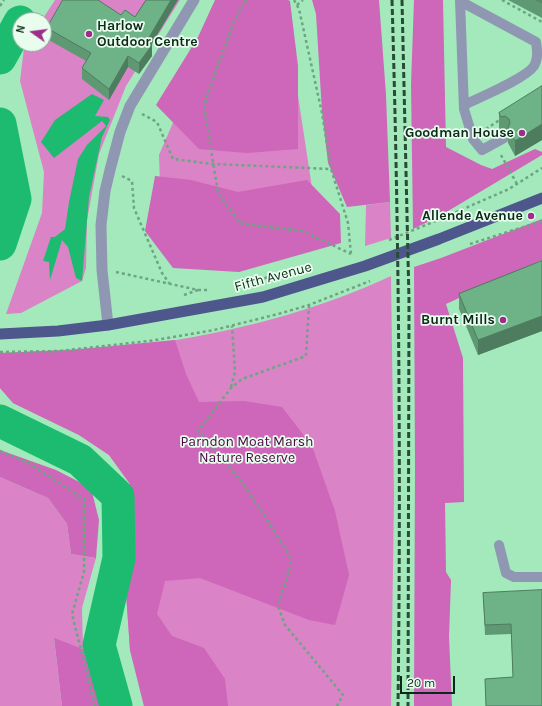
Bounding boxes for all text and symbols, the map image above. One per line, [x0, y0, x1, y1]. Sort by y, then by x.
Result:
north arrow [12, 12, 52, 52]
place label: Harlow Outdoor Centre [97, 18, 198, 50]
text: N [14, 24, 28, 35]
marker: Harlow Outdoor Centre [84, 29, 94, 39]
place label: Goodman House [405, 125, 514, 141]
marker: Goodman House [517, 128, 527, 138]
place label: Allende Avenue [422, 208, 523, 224]
marker: Allende Avenue [526, 211, 536, 221]
street label: Fifth Avenue [232, 259, 314, 295]
place label: Burnt Mills [421, 312, 495, 328]
marker: Burnt Mills [498, 315, 508, 325]
park label: Parndon Moat Marsh Nature Reserve [181, 434, 313, 466]
scale bar [402, 668, 457, 694]
text: 20 m [407, 676, 435, 690]

